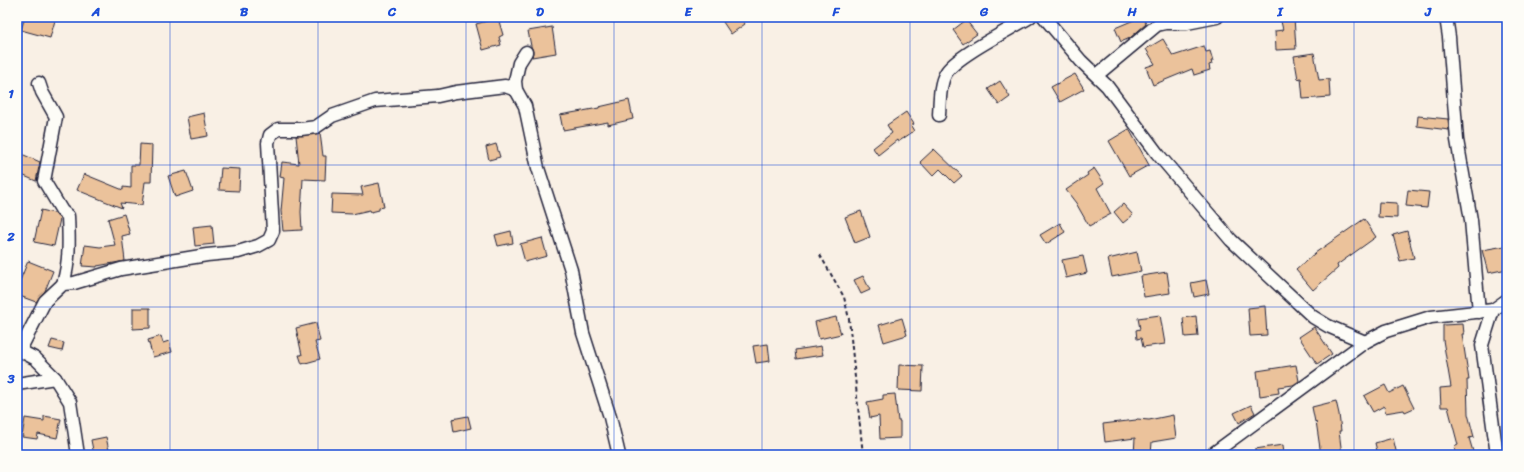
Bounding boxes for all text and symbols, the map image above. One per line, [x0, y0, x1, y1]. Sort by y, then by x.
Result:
text: A [91, 0, 100, 23]
text: B [240, 0, 249, 23]
text: C [387, 0, 397, 23]
text: D [536, 0, 544, 23]
text: E [684, 0, 693, 23]
text: F [831, 0, 840, 23]
text: G [979, 0, 989, 23]
text: H [1126, 0, 1137, 23]
text: I [1276, 0, 1284, 23]
text: J [1424, 0, 1432, 23]
text: 1 [8, 82, 14, 105]
text: 2 [6, 225, 15, 248]
text: 3 [6, 367, 15, 390]

